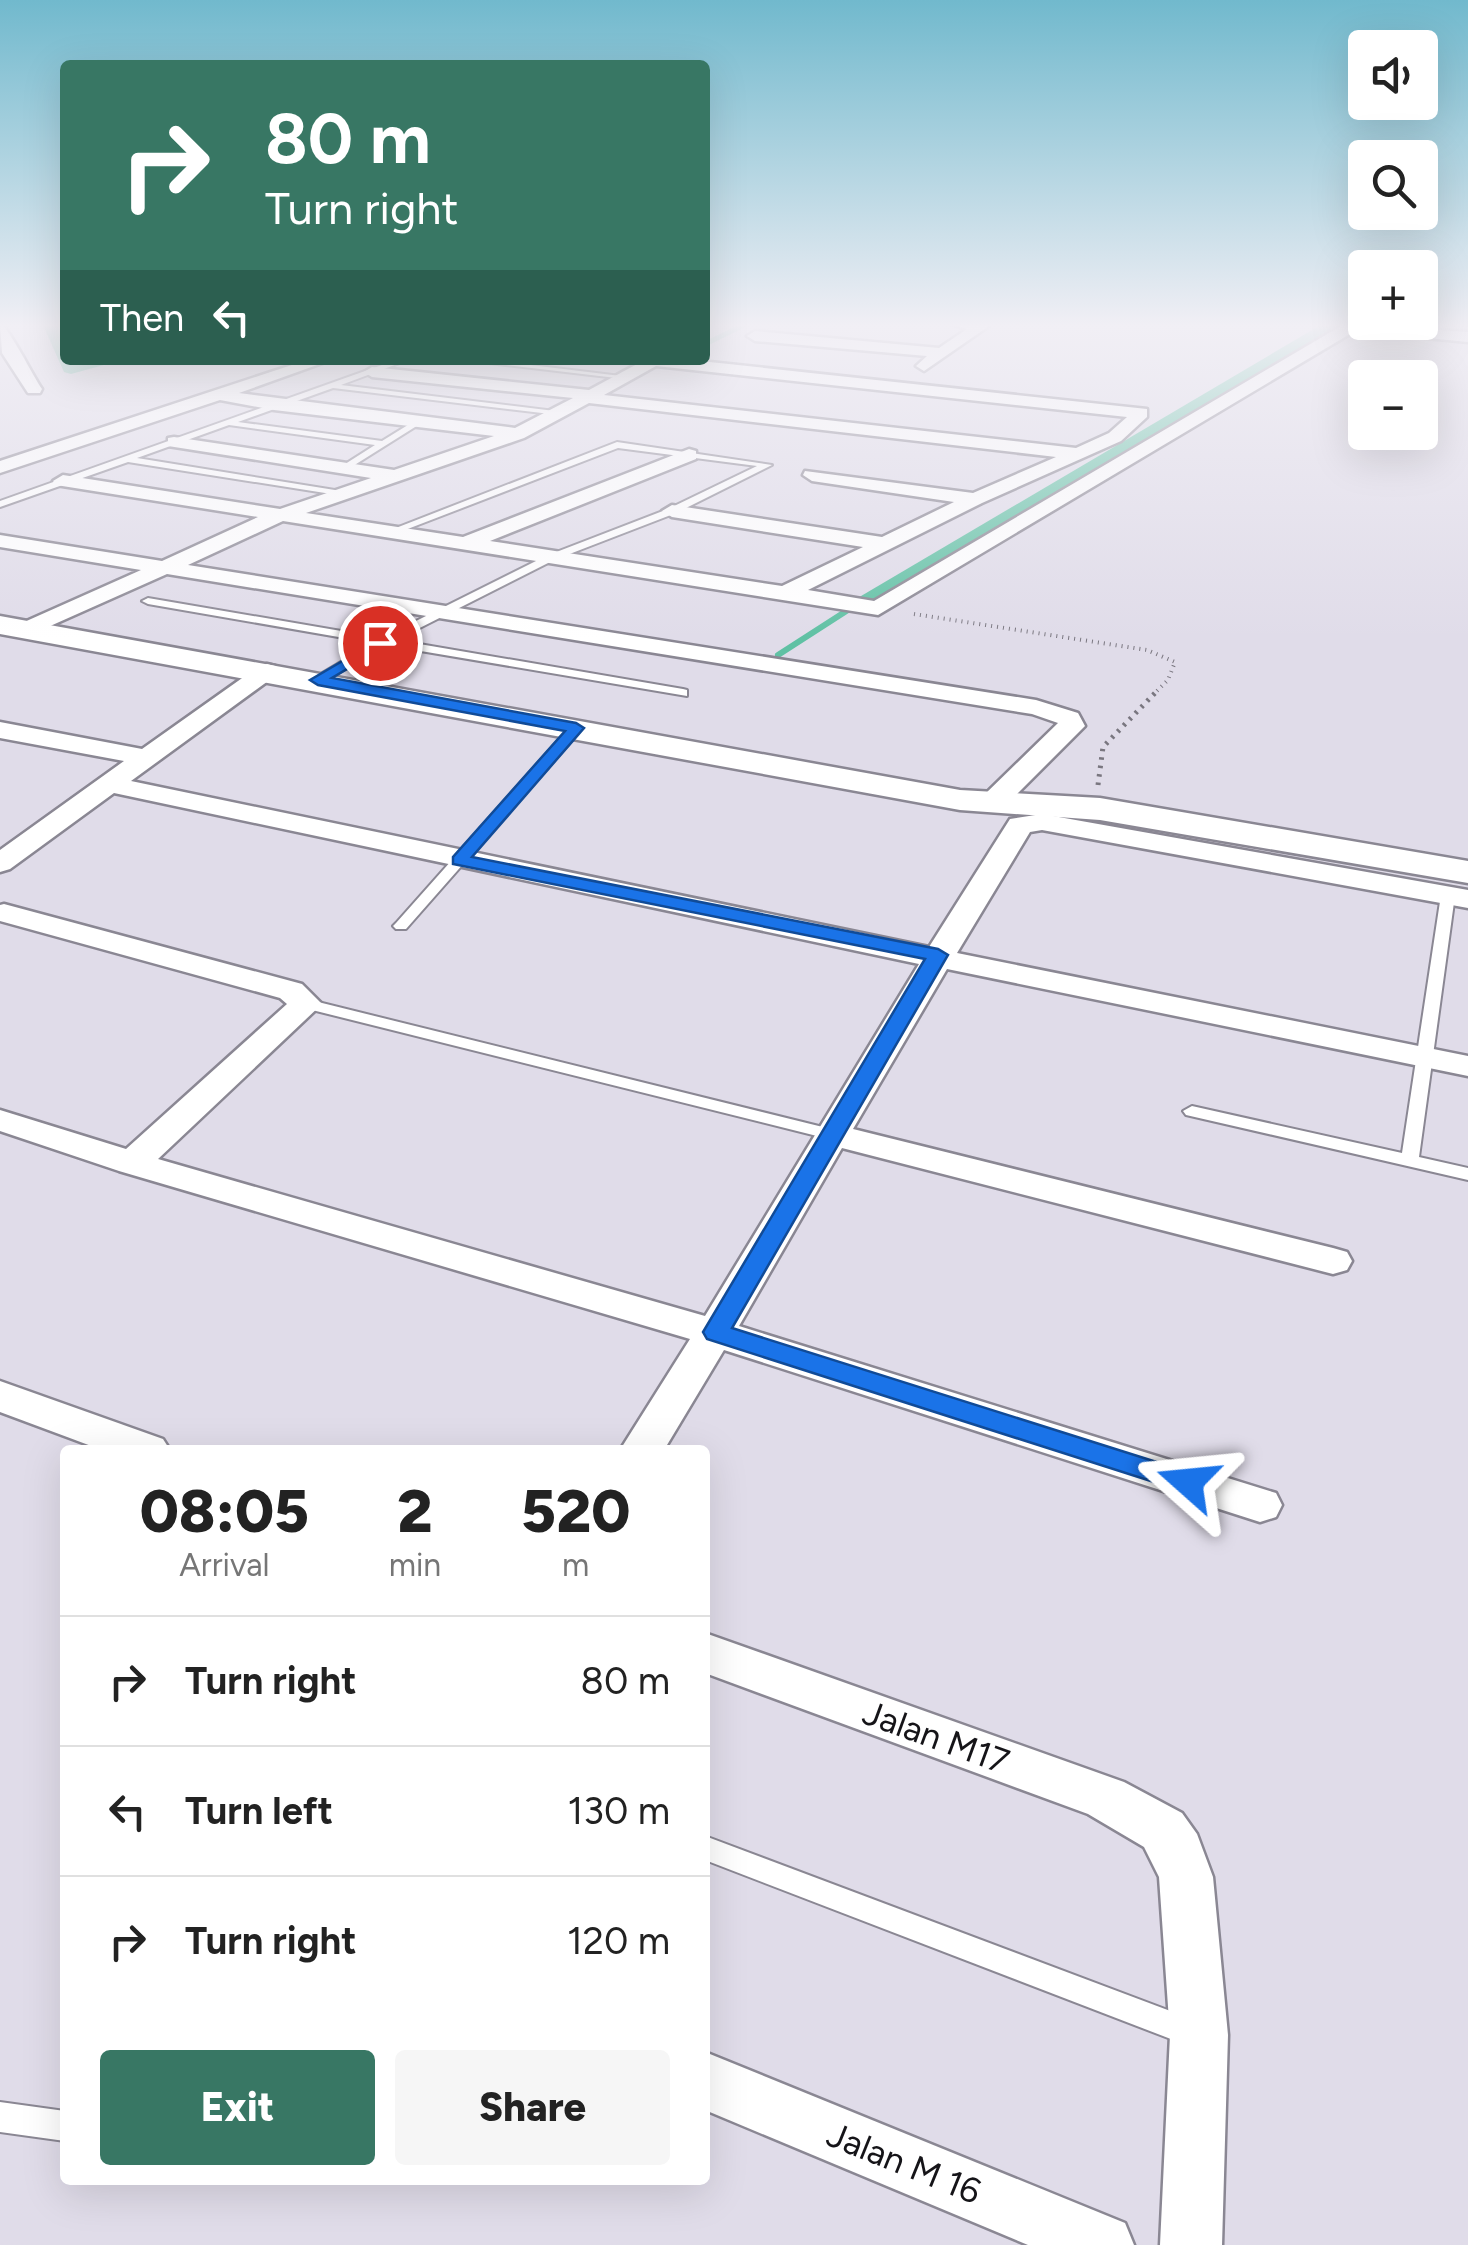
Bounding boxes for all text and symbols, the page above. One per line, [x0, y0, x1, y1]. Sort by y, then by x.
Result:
map controls [1348, 30, 1438, 450]
button: sound [1348, 30, 1438, 120]
text: 80 m [265, 96, 431, 181]
icon: right [100, 100, 230, 230]
button: search [1348, 140, 1438, 230]
text: Turn right [265, 181, 458, 235]
button: + [1348, 250, 1438, 340]
icon: left [204, 290, 259, 345]
text: Then [100, 295, 184, 341]
button: − [1348, 360, 1438, 450]
pin [338, 601, 423, 686]
icon: arrive [353, 616, 408, 671]
position arrow [1136, 1430, 1240, 1534]
text: 08:05 [140, 1475, 309, 1547]
text: 2 [397, 1475, 433, 1547]
text: 520 [521, 1475, 630, 1547]
text: Arrival [179, 1546, 270, 1584]
text: min [389, 1546, 441, 1584]
text: m [562, 1546, 589, 1584]
icon: right [100, 1654, 155, 1709]
text: Turn right [185, 1658, 357, 1704]
text: 80 m [581, 1658, 670, 1704]
street label: Jalan M17 [857, 1691, 1015, 1783]
icon: left [100, 1784, 155, 1839]
text: Turn left [185, 1788, 333, 1834]
text: 130 m [568, 1788, 670, 1834]
icon: right [100, 1914, 155, 1969]
text: Turn right [185, 1918, 357, 1964]
text: 120 m [567, 1918, 670, 1964]
button: Exit [100, 2050, 375, 2165]
button: Share [395, 2050, 670, 2165]
street label: Jalan M 16 [821, 2113, 987, 2213]

